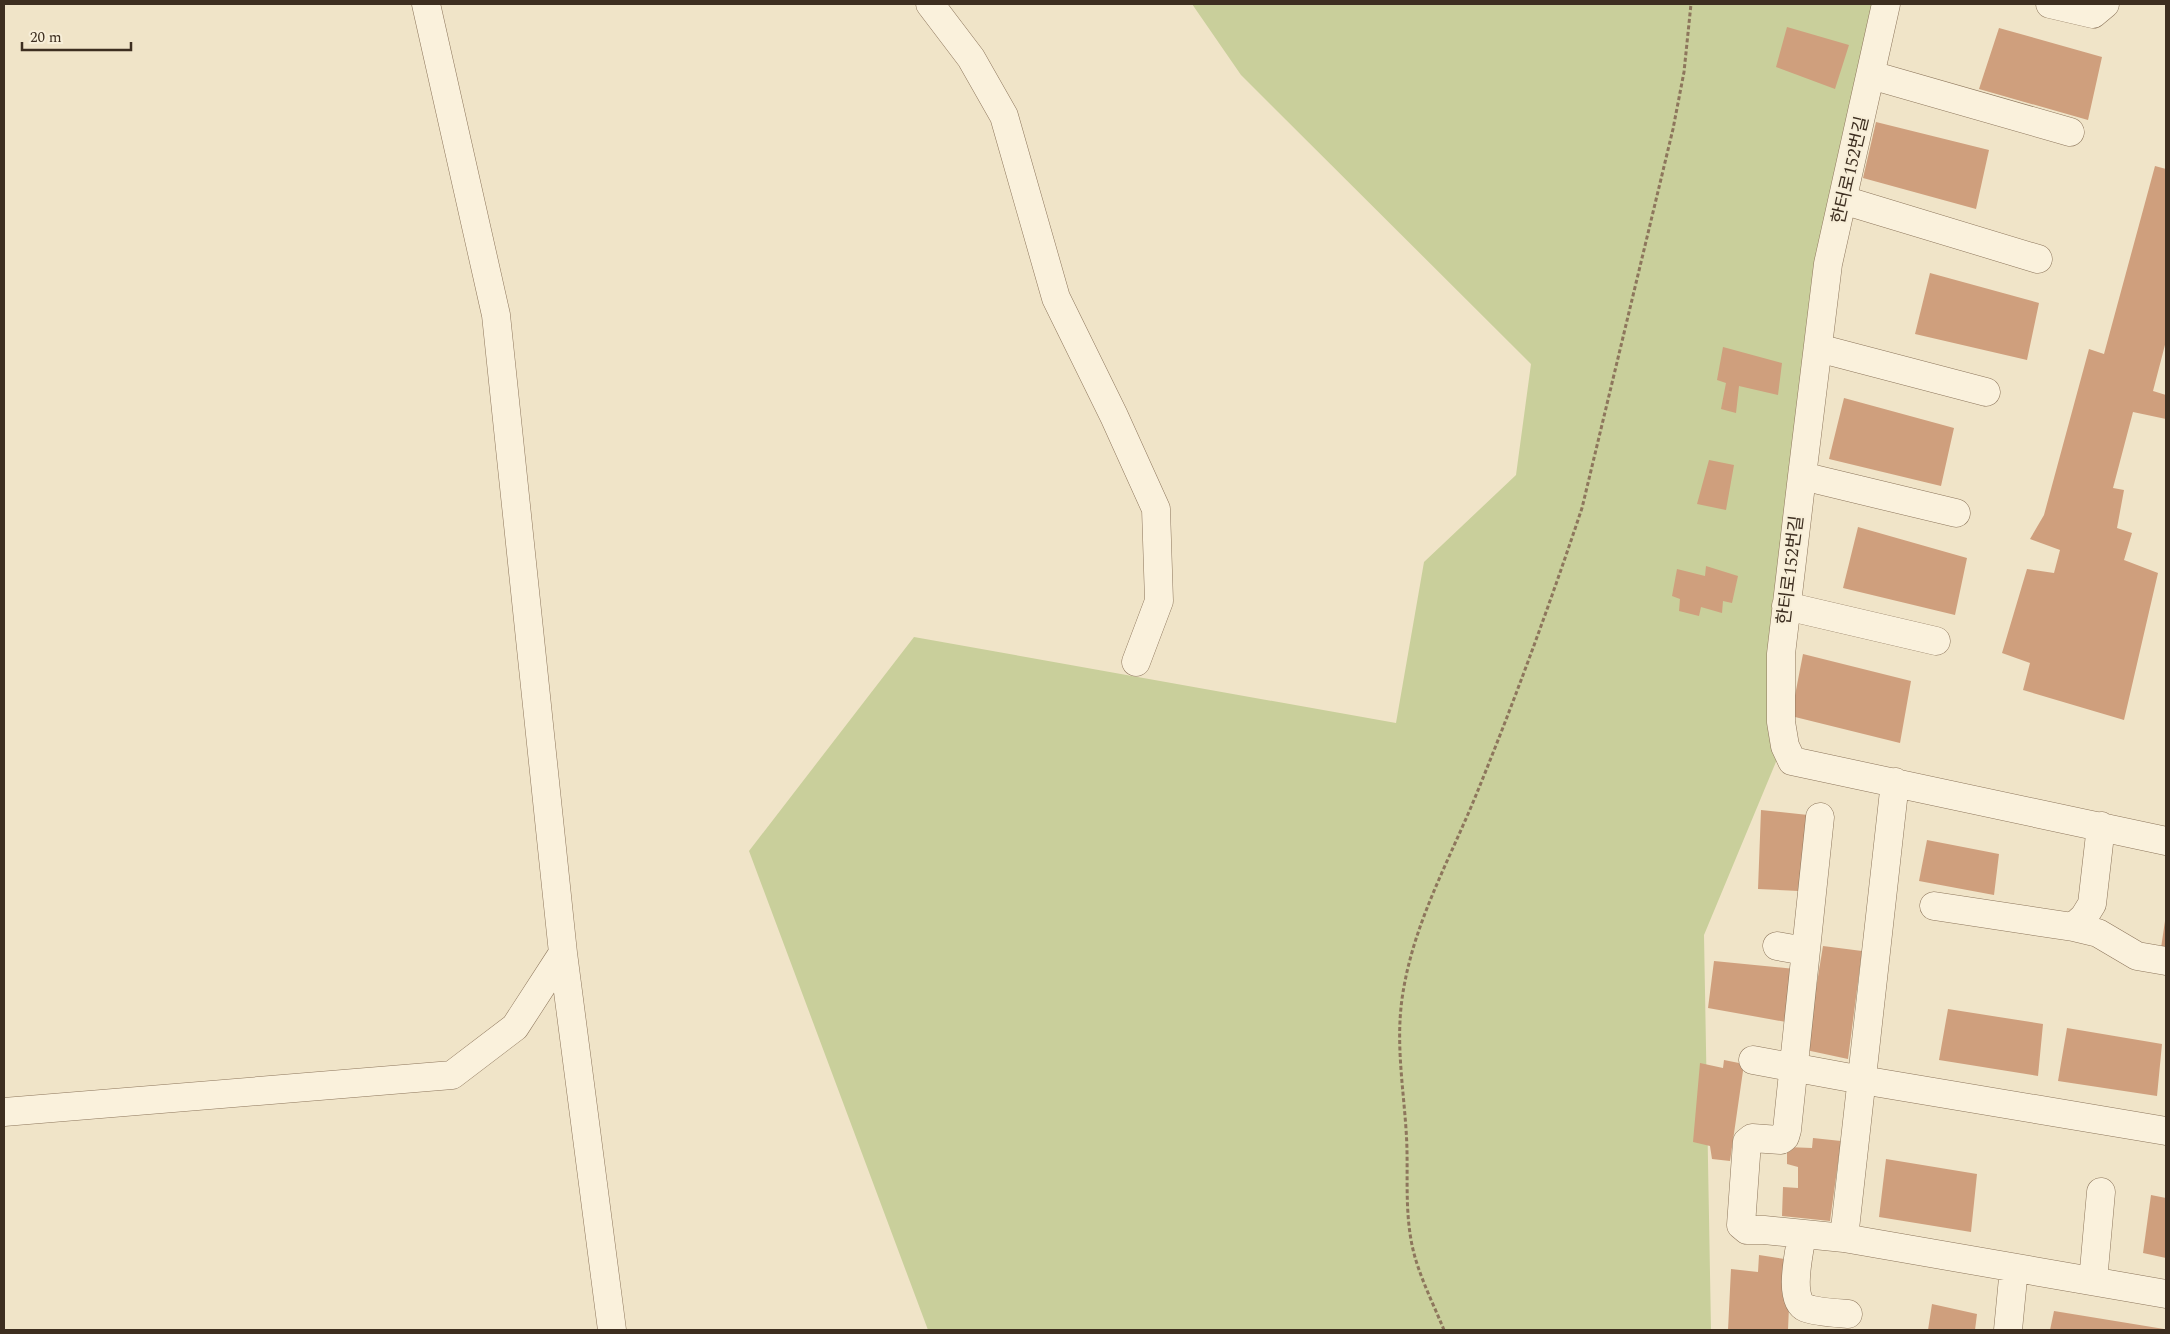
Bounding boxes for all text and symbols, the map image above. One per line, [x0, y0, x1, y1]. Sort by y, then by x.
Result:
scale bar [22, 20, 131, 52]
text: 20 m [30, 26, 62, 49]
street label: 한터로152번길 [1825, 114, 1876, 227]
street label: 한터로152번길 [1770, 514, 1811, 626]

